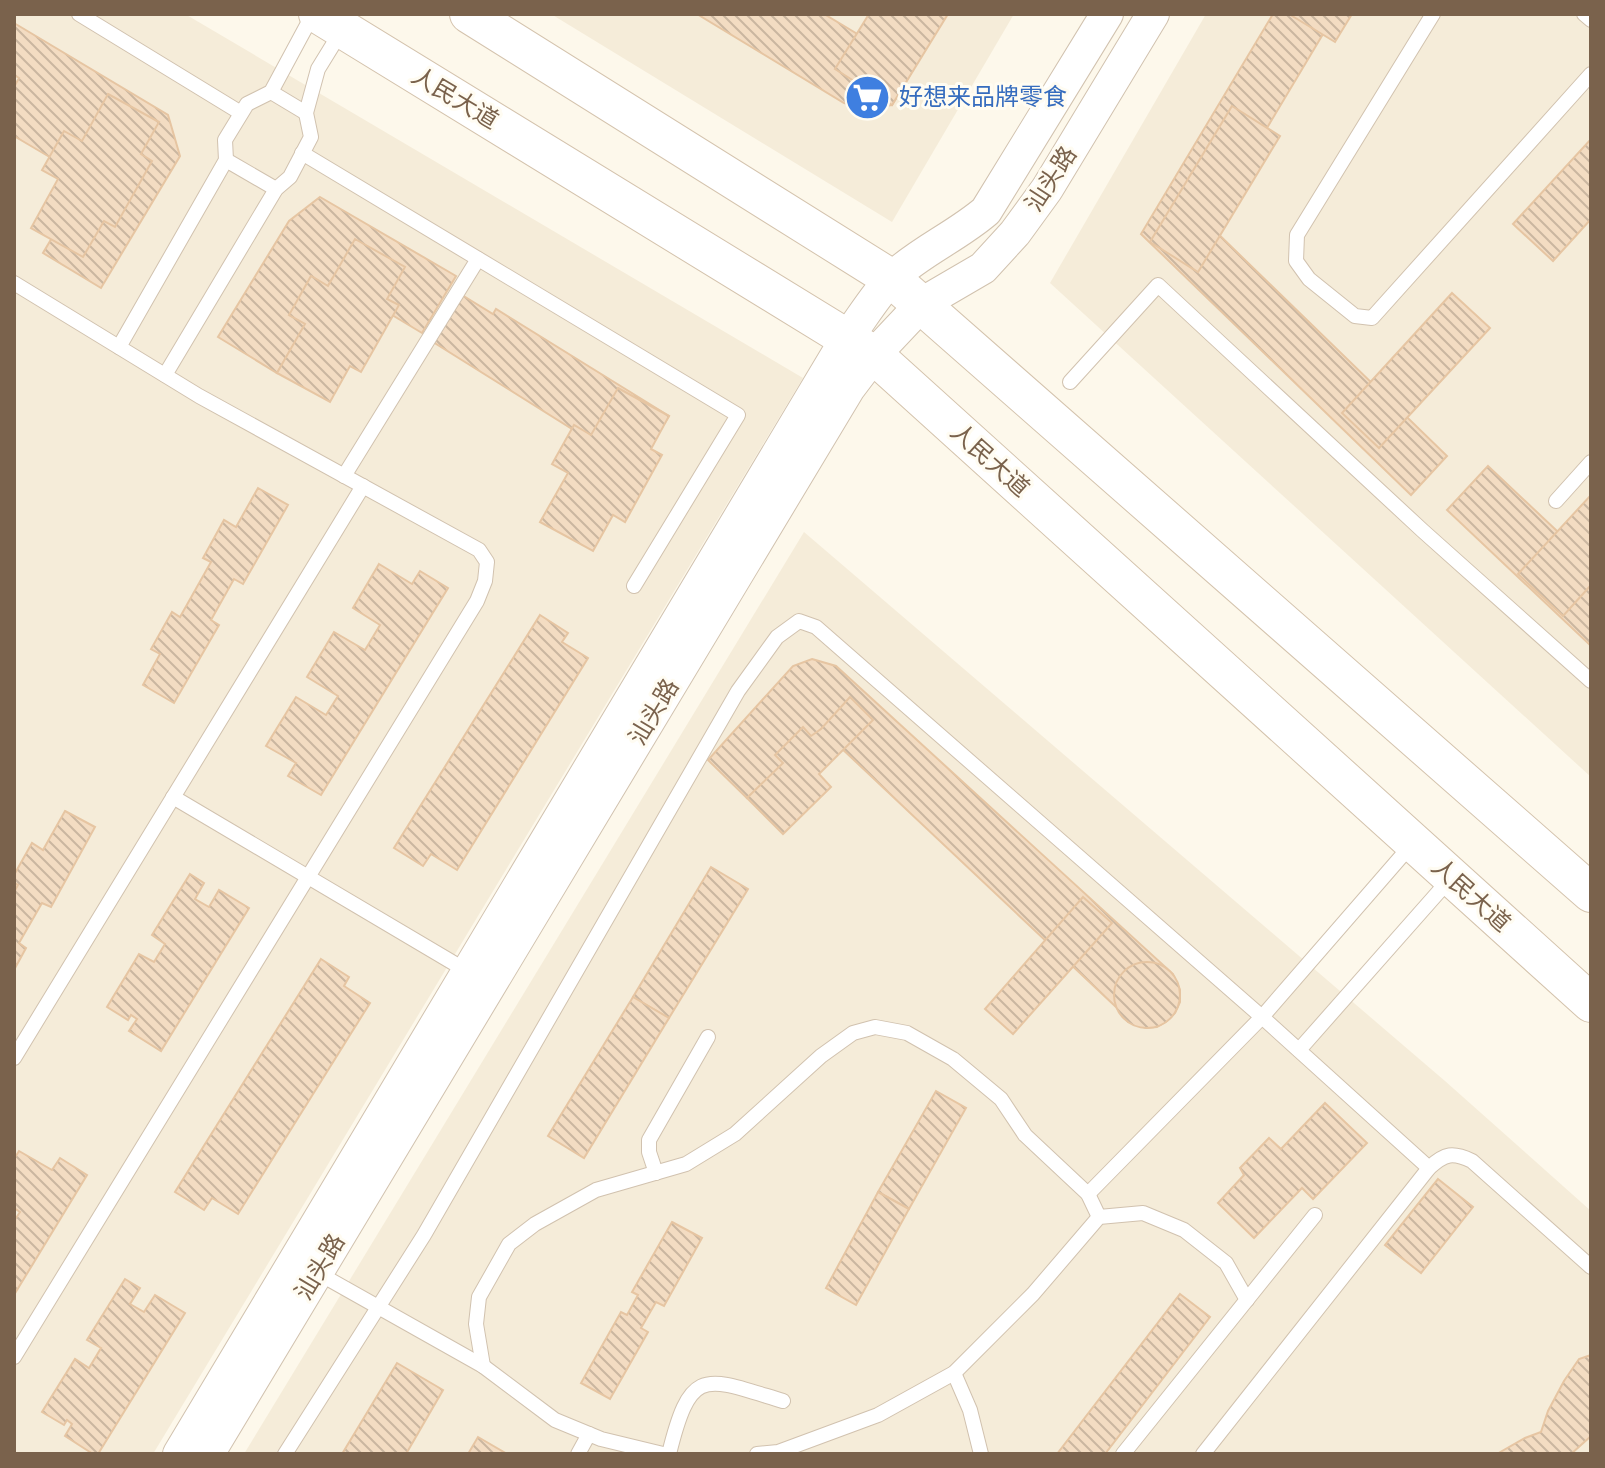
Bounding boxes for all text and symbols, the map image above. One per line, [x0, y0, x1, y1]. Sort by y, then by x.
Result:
street label: 人民大道 [406, 60, 504, 136]
supermarket icon: 好想来品牌零食 [844, 73, 892, 121]
place label: 好想来品牌零食 [899, 81, 1067, 112]
street label: 汕头路 [1018, 140, 1083, 217]
street label: 人民大道 [944, 416, 1036, 503]
street label: 汕头路 [622, 673, 685, 751]
street label: 人民大道 [1425, 851, 1517, 938]
street label: 汕头路 [288, 1228, 351, 1306]

